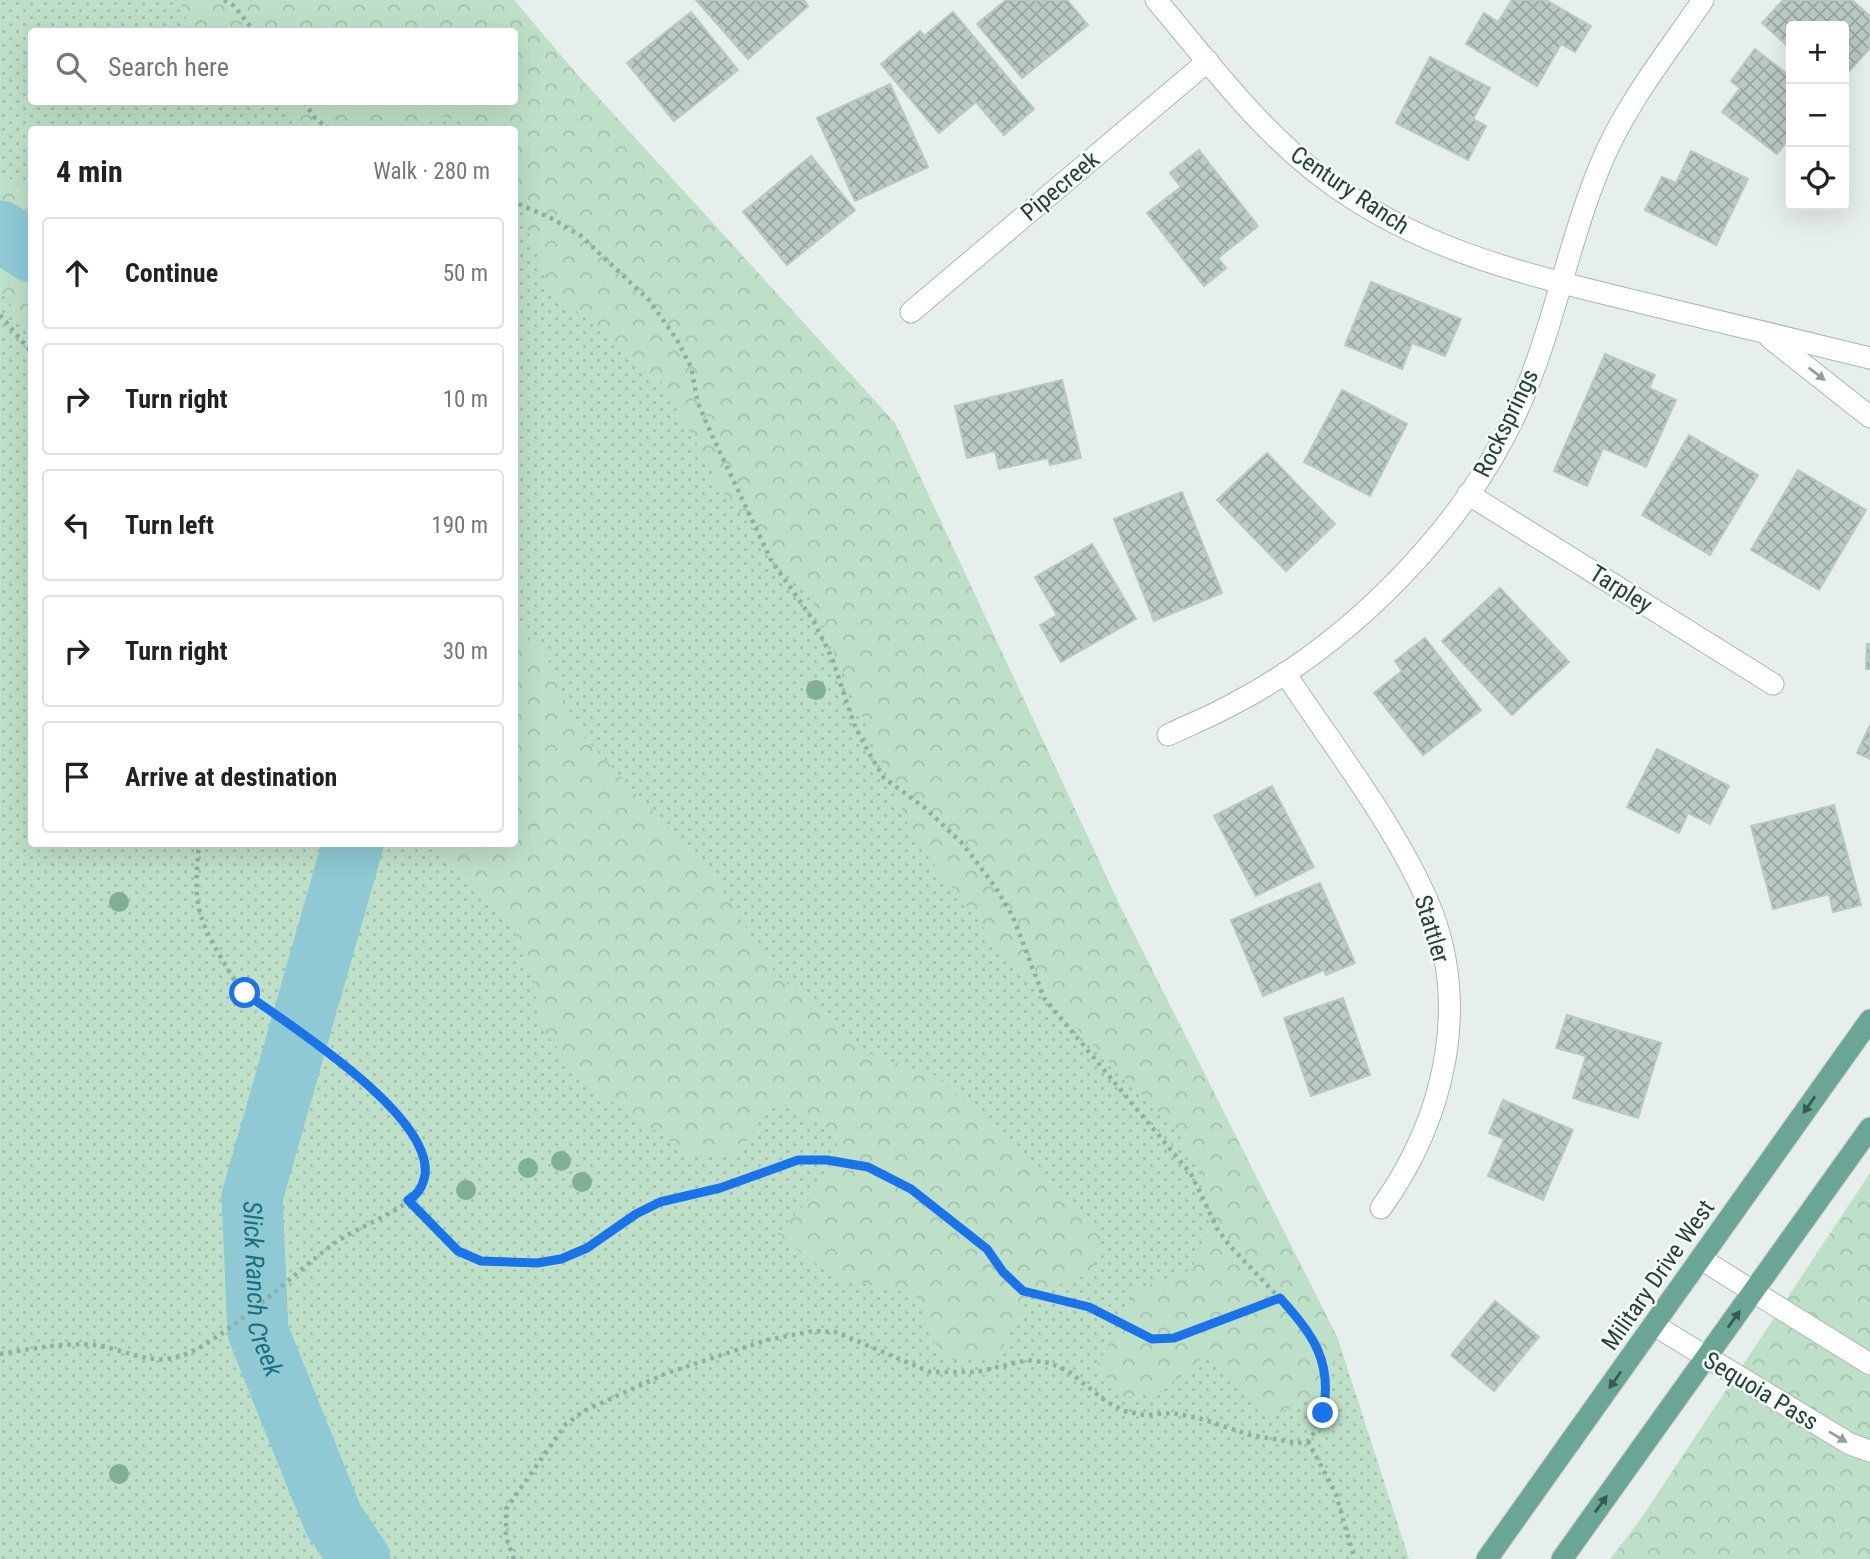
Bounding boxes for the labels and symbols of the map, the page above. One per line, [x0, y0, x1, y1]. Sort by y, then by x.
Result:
street label: Century Ranch [1285, 140, 1415, 240]
street label: Pipecreek [1015, 145, 1105, 227]
street label: Rocksprings [1468, 364, 1544, 482]
one-way arrow [1807, 367, 1825, 382]
street label: Tarpley [1585, 559, 1657, 619]
street label: Stattler [1408, 892, 1456, 966]
route start [229, 977, 260, 1008]
one-way arrow [1803, 1096, 1817, 1114]
street label: Military Drive West [1596, 1195, 1720, 1355]
water label: Slick Ranch Creek [237, 1200, 290, 1381]
one-way arrow [1727, 1310, 1741, 1328]
street label: Sequoia Pass [1699, 1346, 1823, 1436]
one-way arrow [1608, 1371, 1622, 1389]
route end [1307, 1397, 1338, 1428]
one-way arrow [1828, 1431, 1847, 1443]
one-way arrow [1594, 1495, 1608, 1513]

